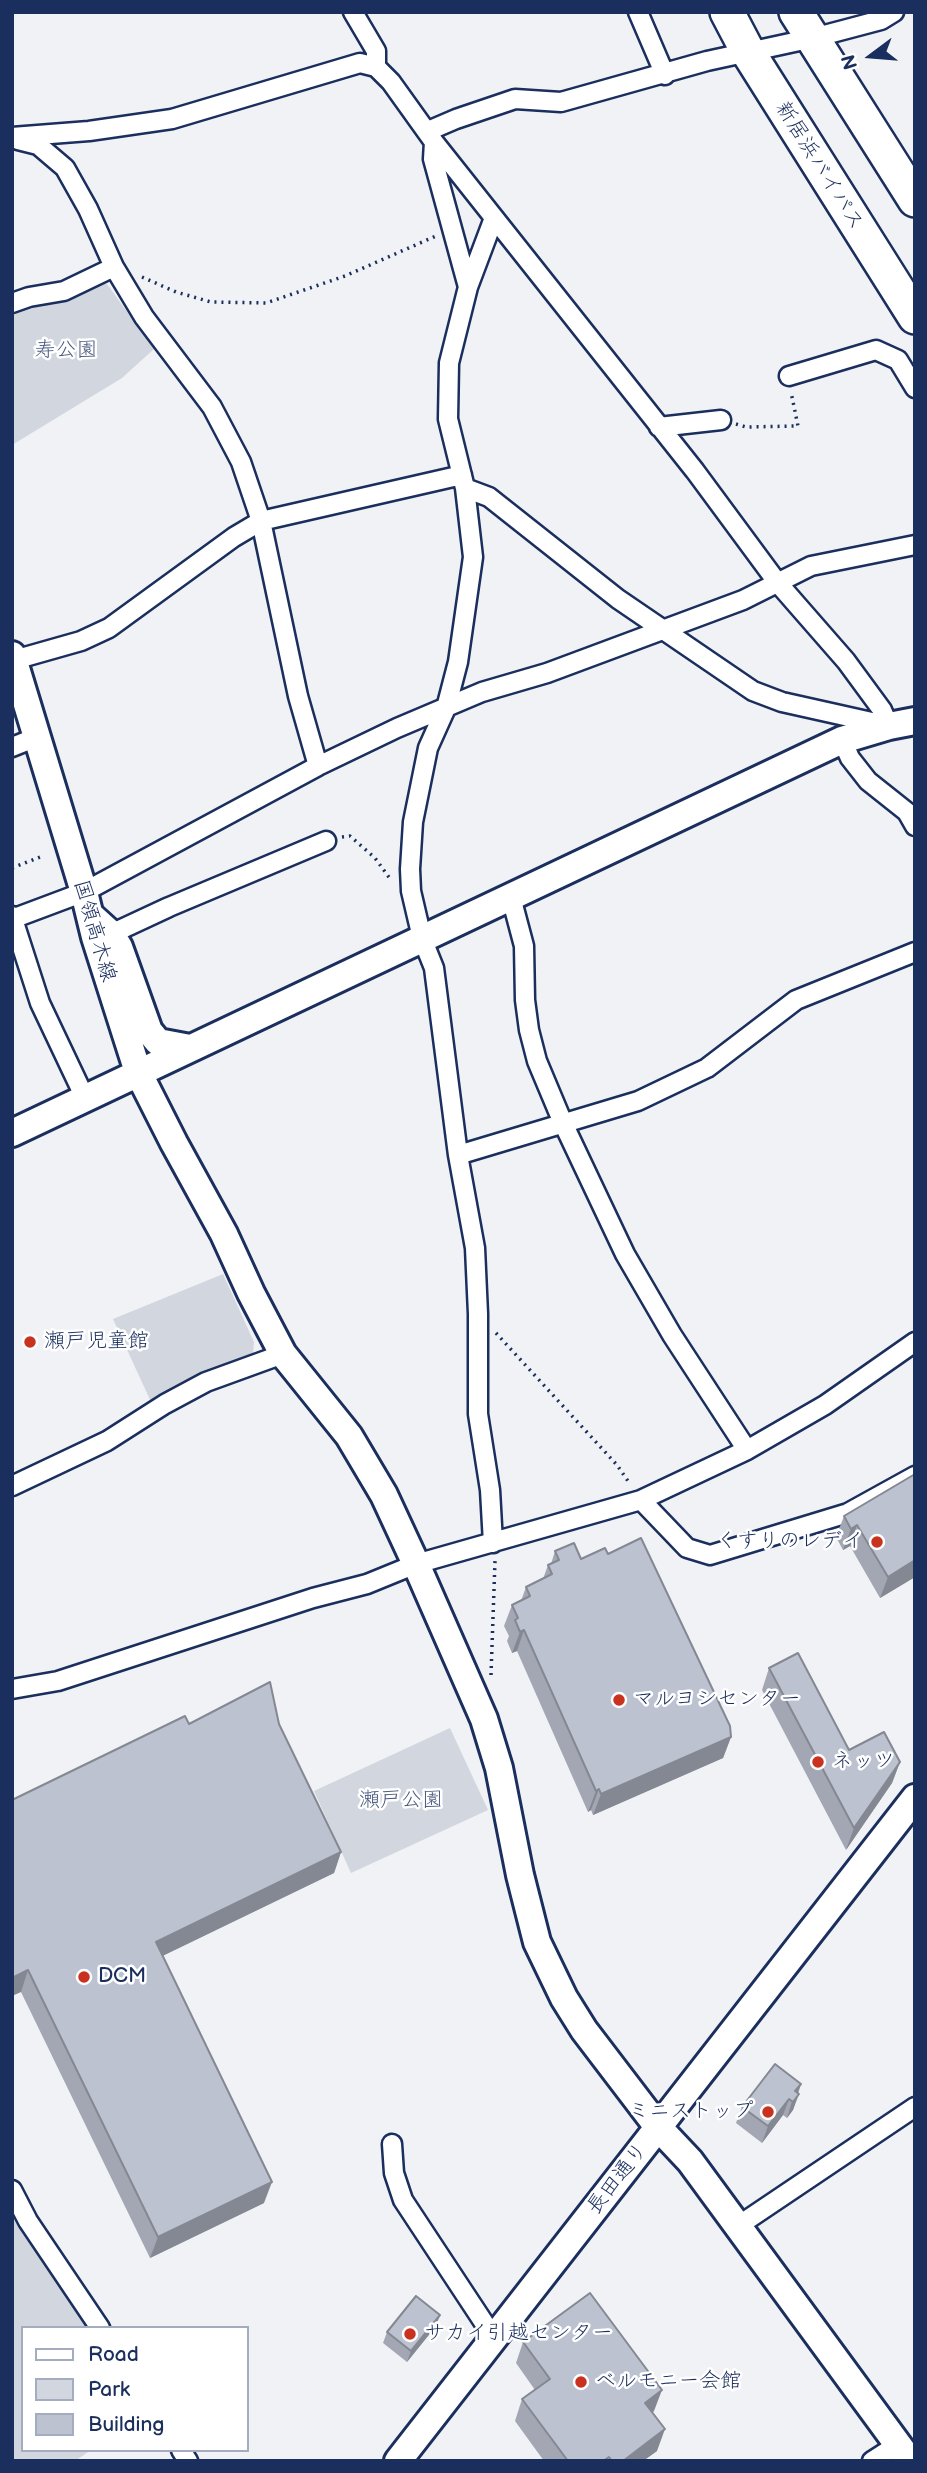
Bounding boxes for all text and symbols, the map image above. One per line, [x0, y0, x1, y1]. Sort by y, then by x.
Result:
north arrow [836, 21, 906, 91]
text: N [837, 52, 863, 72]
street label: 新居浜バイパス [769, 97, 869, 235]
park label: 寿公園 [35, 338, 97, 364]
street label: 国領高木線 [67, 877, 121, 985]
place label: 瀬戸児童館 [44, 1329, 149, 1355]
marker: 瀬戸児童館 [22, 1334, 38, 1350]
place label: くすりのレデイ [716, 1529, 863, 1555]
marker: くすりのレデイ [869, 1534, 885, 1550]
place label: マルヨシセンター [633, 1687, 801, 1713]
marker: マルヨシセンター [611, 1692, 627, 1708]
place label: ネッツ [832, 1749, 895, 1775]
marker: ネッツ [810, 1754, 826, 1770]
park label: 瀬戸公園 [359, 1788, 443, 1814]
place label: DCM [98, 1964, 146, 1990]
marker: DCM [76, 1969, 92, 1985]
place label: ミニストップ [628, 2099, 754, 2125]
marker: ミニストップ [760, 2104, 776, 2120]
street label: 長田通り [582, 2138, 654, 2220]
place label: サカイ引越センター [424, 2321, 613, 2347]
legend [21, 2326, 248, 2452]
marker: サカイ引越センター [402, 2326, 418, 2342]
text: Road [88, 2342, 139, 2367]
place label: ベルモニー会館 [595, 2369, 742, 2395]
marker: ベルモニー会館 [573, 2374, 589, 2390]
text: Park [88, 2377, 130, 2402]
text: Building [88, 2412, 164, 2437]

